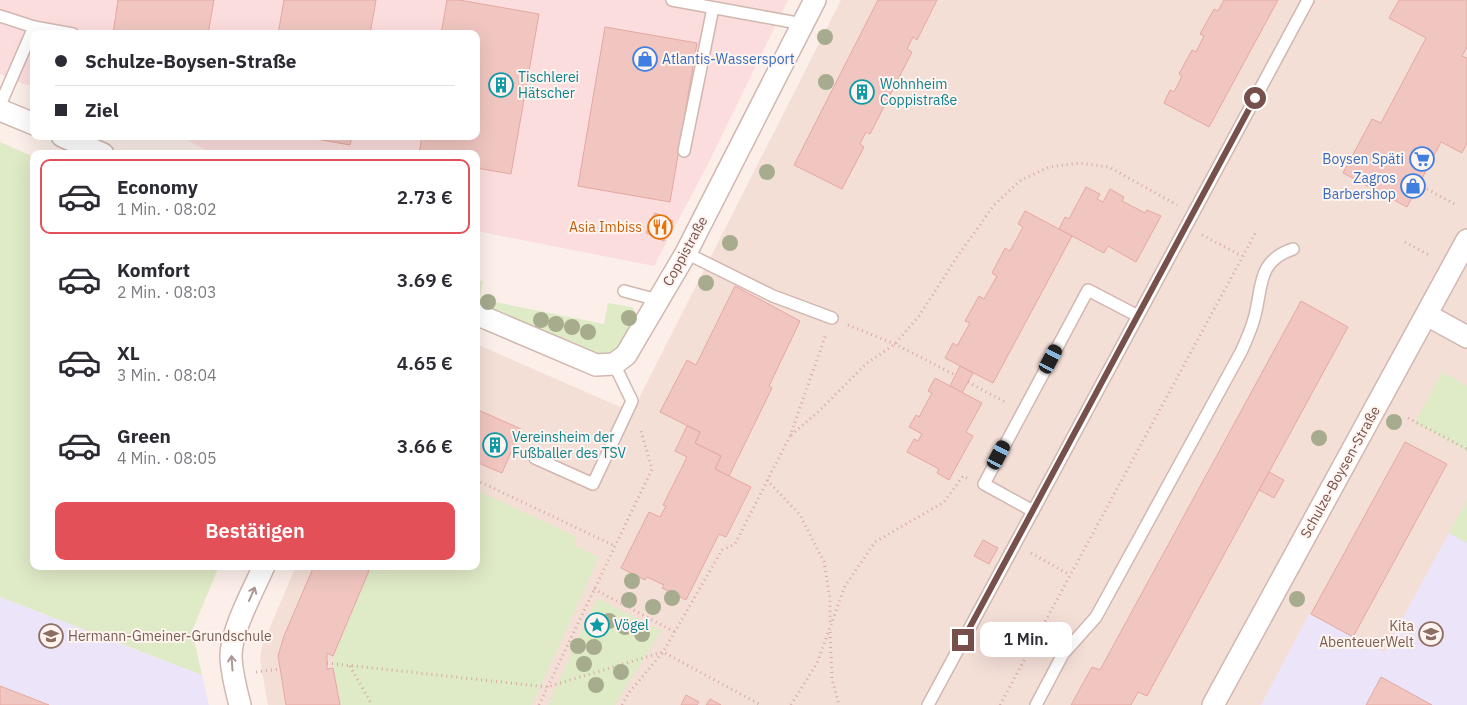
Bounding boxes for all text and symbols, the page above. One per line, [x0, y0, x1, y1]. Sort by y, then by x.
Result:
shop icon: Atlantis-Wassersport [632, 46, 658, 72]
text: Schulze-Boysen-Straße [85, 49, 297, 73]
place label: Atlantis-Wassersport [662, 50, 795, 68]
place label: Tischlerei Hätscher [518, 68, 579, 102]
building icon: Tischlerei Hätscher [488, 72, 514, 98]
place label: Wohnheim Coppistraße [880, 75, 957, 109]
building icon: Wohnheim Coppistraße [849, 79, 875, 105]
route start [1244, 87, 1266, 109]
text: Ziel [85, 98, 118, 122]
supermarket icon: Boysen Späti [1409, 146, 1435, 172]
place label: Boysen Späti [1322, 150, 1404, 168]
place label: Zagros Barbershop [1323, 169, 1396, 203]
shop icon: Zagros Barbershop [1400, 173, 1426, 199]
icon: car [57, 174, 102, 219]
text: Economy [117, 175, 198, 199]
text: 2.73 € [397, 185, 453, 209]
text: 1 Min. · 08:02 [117, 199, 217, 219]
street label: Coppistraße [658, 213, 712, 289]
restaurant icon: Asia Imbiss [647, 214, 673, 240]
place label: Asia Imbiss [569, 218, 642, 236]
icon: car [57, 257, 102, 302]
text: Komfort [117, 258, 190, 282]
text: 3.69 € [397, 268, 453, 292]
text: 2 Min. · 08:03 [117, 282, 217, 302]
icon: car [57, 340, 102, 385]
text: XL [117, 341, 140, 365]
car [1037, 342, 1064, 376]
text: 4.65 € [397, 351, 453, 375]
text: 3 Min. · 08:04 [117, 365, 217, 385]
street label: Schulze-Boysen-Straße [1296, 402, 1384, 541]
icon: car [57, 423, 102, 468]
text: Green [117, 424, 171, 448]
place label: Vereinsheim der Fußballer des TSV [512, 428, 627, 462]
building icon: Vereinsheim der Fußballer des TSV [482, 432, 508, 458]
text: 3.66 € [397, 434, 453, 458]
car [985, 438, 1012, 472]
text: 4 Min. · 08:05 [117, 448, 217, 468]
button: Bestätigen [55, 502, 455, 560]
one-way arrow [248, 587, 258, 602]
place icon: Vögel [584, 612, 610, 638]
place label: Vögel [614, 616, 649, 634]
place label: Kita AbenteuerWelt [1319, 617, 1415, 651]
school or university icon: Kita AbenteuerWelt [1418, 621, 1444, 647]
callout: 1 Min. [980, 622, 1073, 658]
school or university icon: Hermann-Gmeiner-Grundschule [38, 623, 64, 649]
place label: Hermann-Gmeiner-Grundschule [68, 627, 272, 645]
route end [952, 629, 974, 651]
text: 1 Min. [1003, 629, 1049, 649]
one-way arrow [227, 656, 236, 672]

